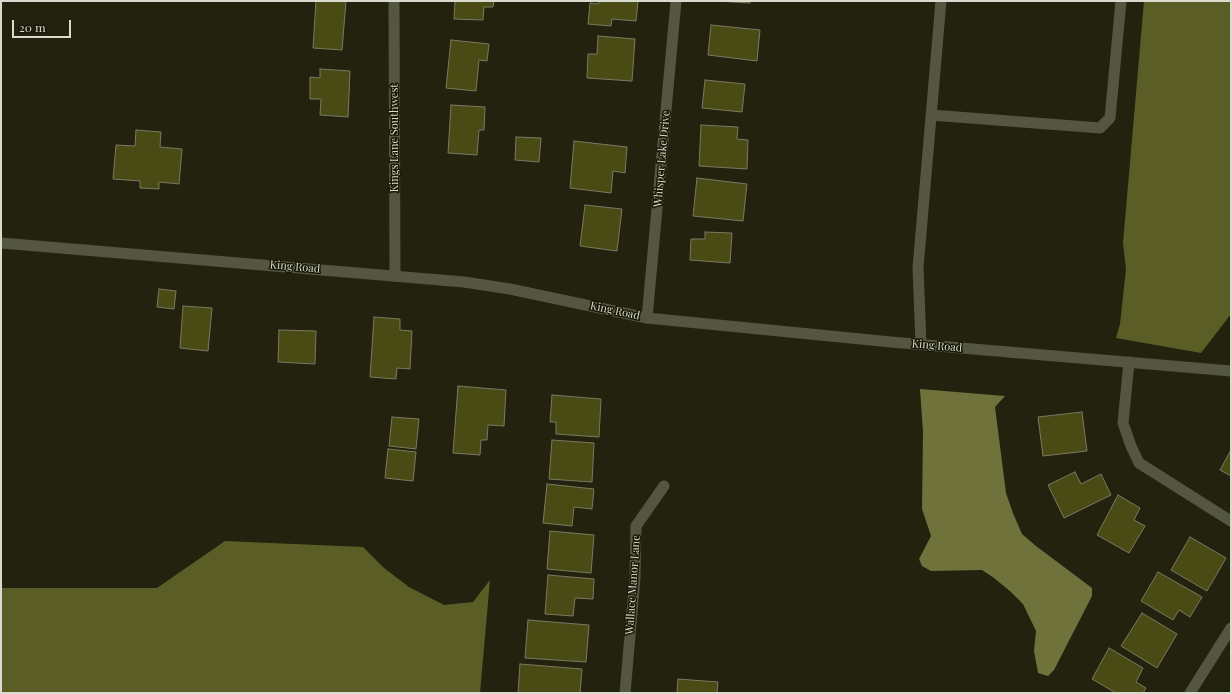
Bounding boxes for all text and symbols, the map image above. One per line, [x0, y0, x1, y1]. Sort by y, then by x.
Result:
scale bar [14, 12, 73, 38]
text: 20 m [19, 19, 46, 35]
street label: Kings Lane Southwest [388, 84, 402, 192]
street label: Whisper Lake Drive [651, 110, 673, 208]
street label: King Road [269, 258, 321, 276]
street label: King Road [589, 299, 641, 323]
street label: King Road [911, 337, 963, 355]
street label: Wallace Manor Lane [623, 535, 643, 635]

